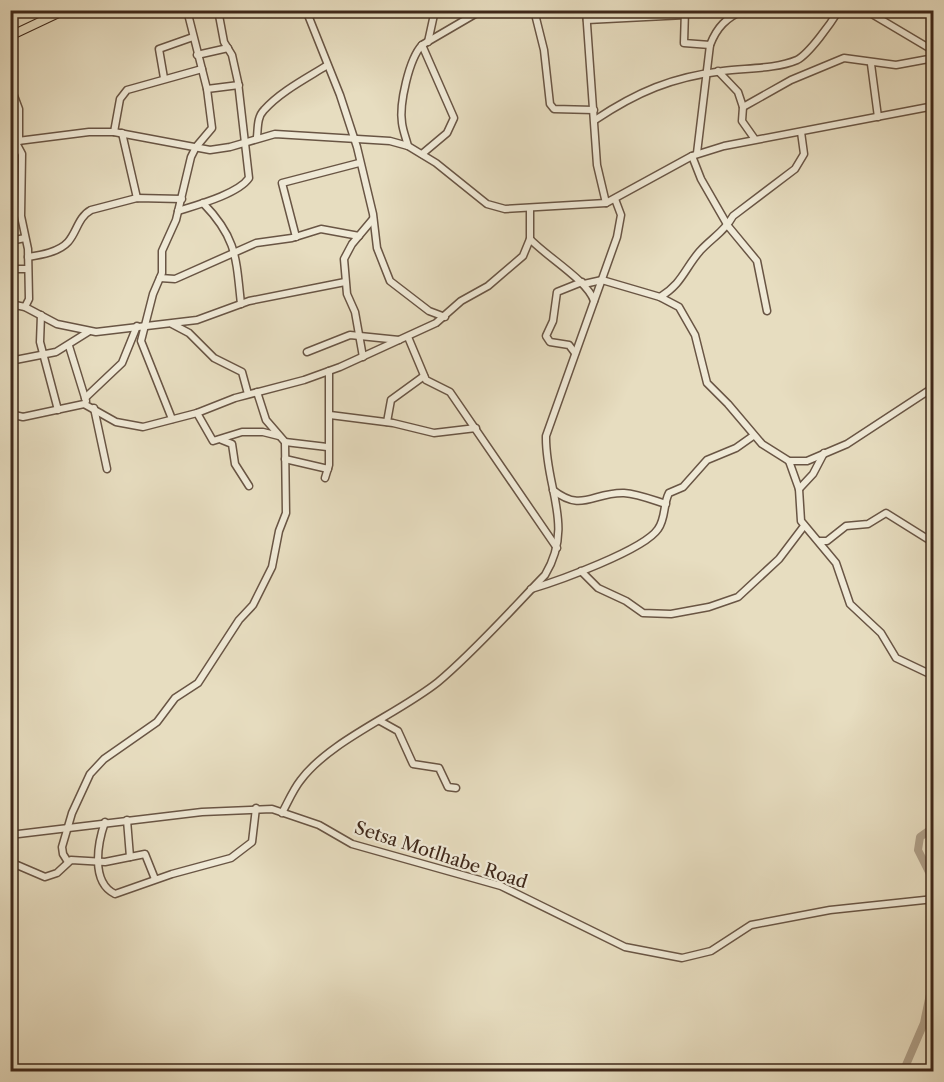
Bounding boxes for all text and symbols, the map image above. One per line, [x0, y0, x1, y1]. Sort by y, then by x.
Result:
street label: Setsa Motlhabe Road [352, 817, 530, 893]

